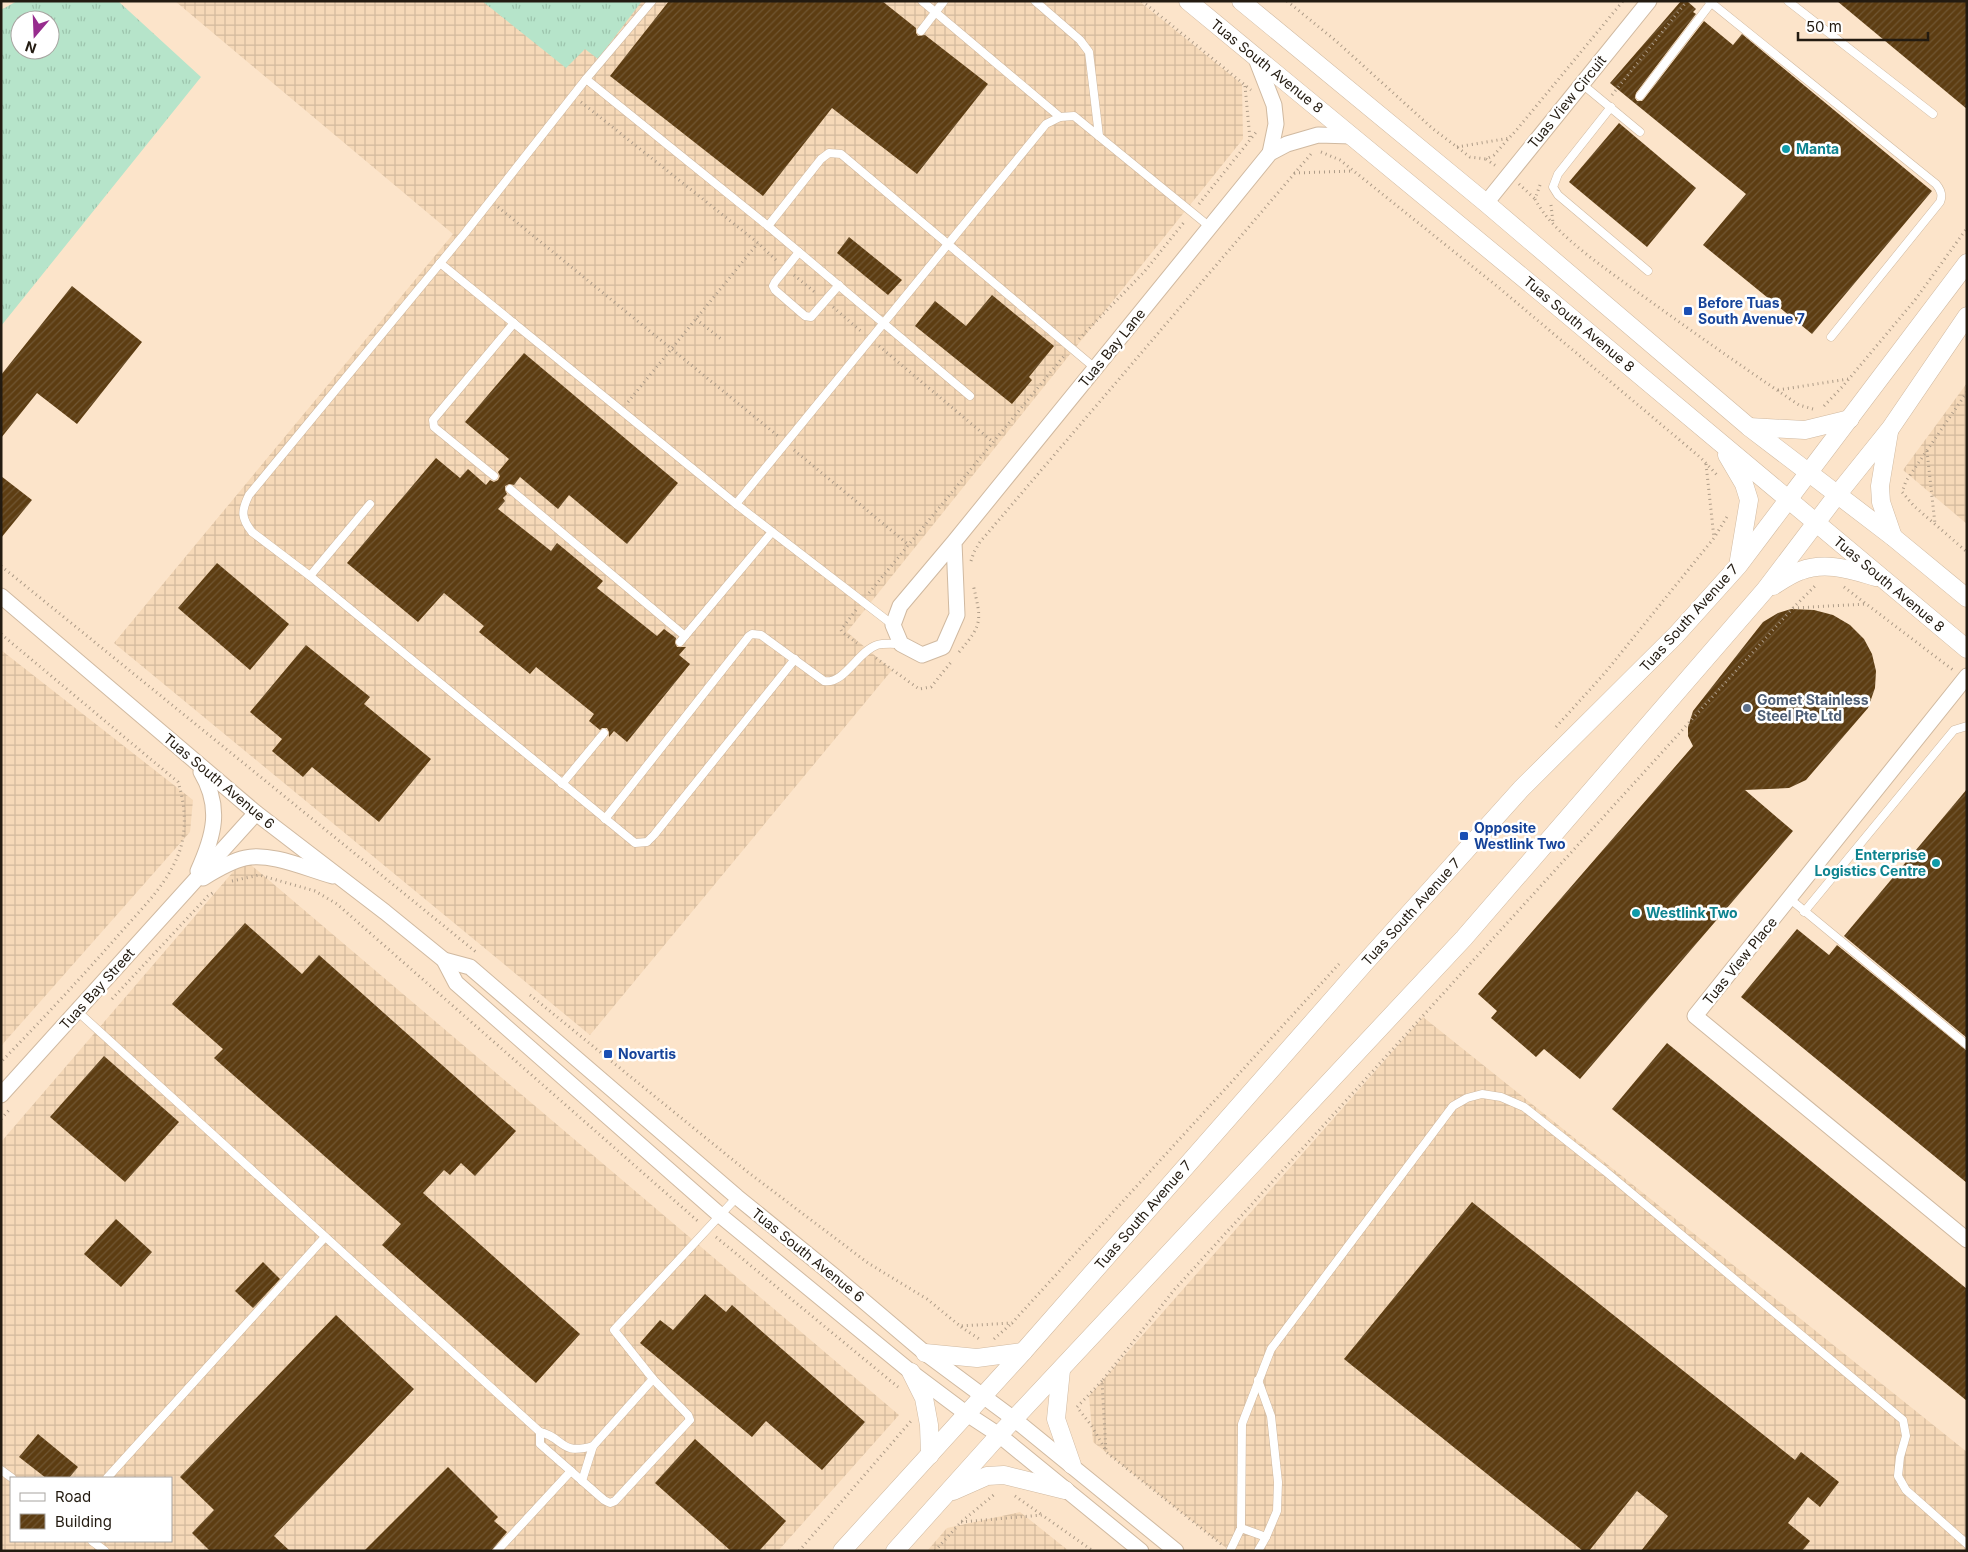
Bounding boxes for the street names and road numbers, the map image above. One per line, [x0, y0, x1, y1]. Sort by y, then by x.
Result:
street label: Tuas South Avenue 8 [1208, 15, 1327, 116]
street label: Tuas View Circuit [1524, 51, 1610, 152]
street label: Tuas South Avenue 8 [1520, 272, 1638, 375]
street label: Tuas Bay Lane [1075, 305, 1149, 390]
street label: Tuas South Avenue 8 [1830, 532, 1948, 635]
street label: Tuas South Avenue 7 [1636, 560, 1741, 675]
street label: Tuas South Avenue 6 [160, 729, 278, 832]
street label: Tuas South Avenue 7 [1358, 854, 1463, 969]
street label: Tuas View Place [1699, 913, 1780, 1008]
street label: Tuas Bay Street [56, 944, 138, 1033]
street label: Tuas South Avenue 7 [1091, 1157, 1195, 1273]
street label: Tuas South Avenue 6 [749, 1204, 868, 1305]

